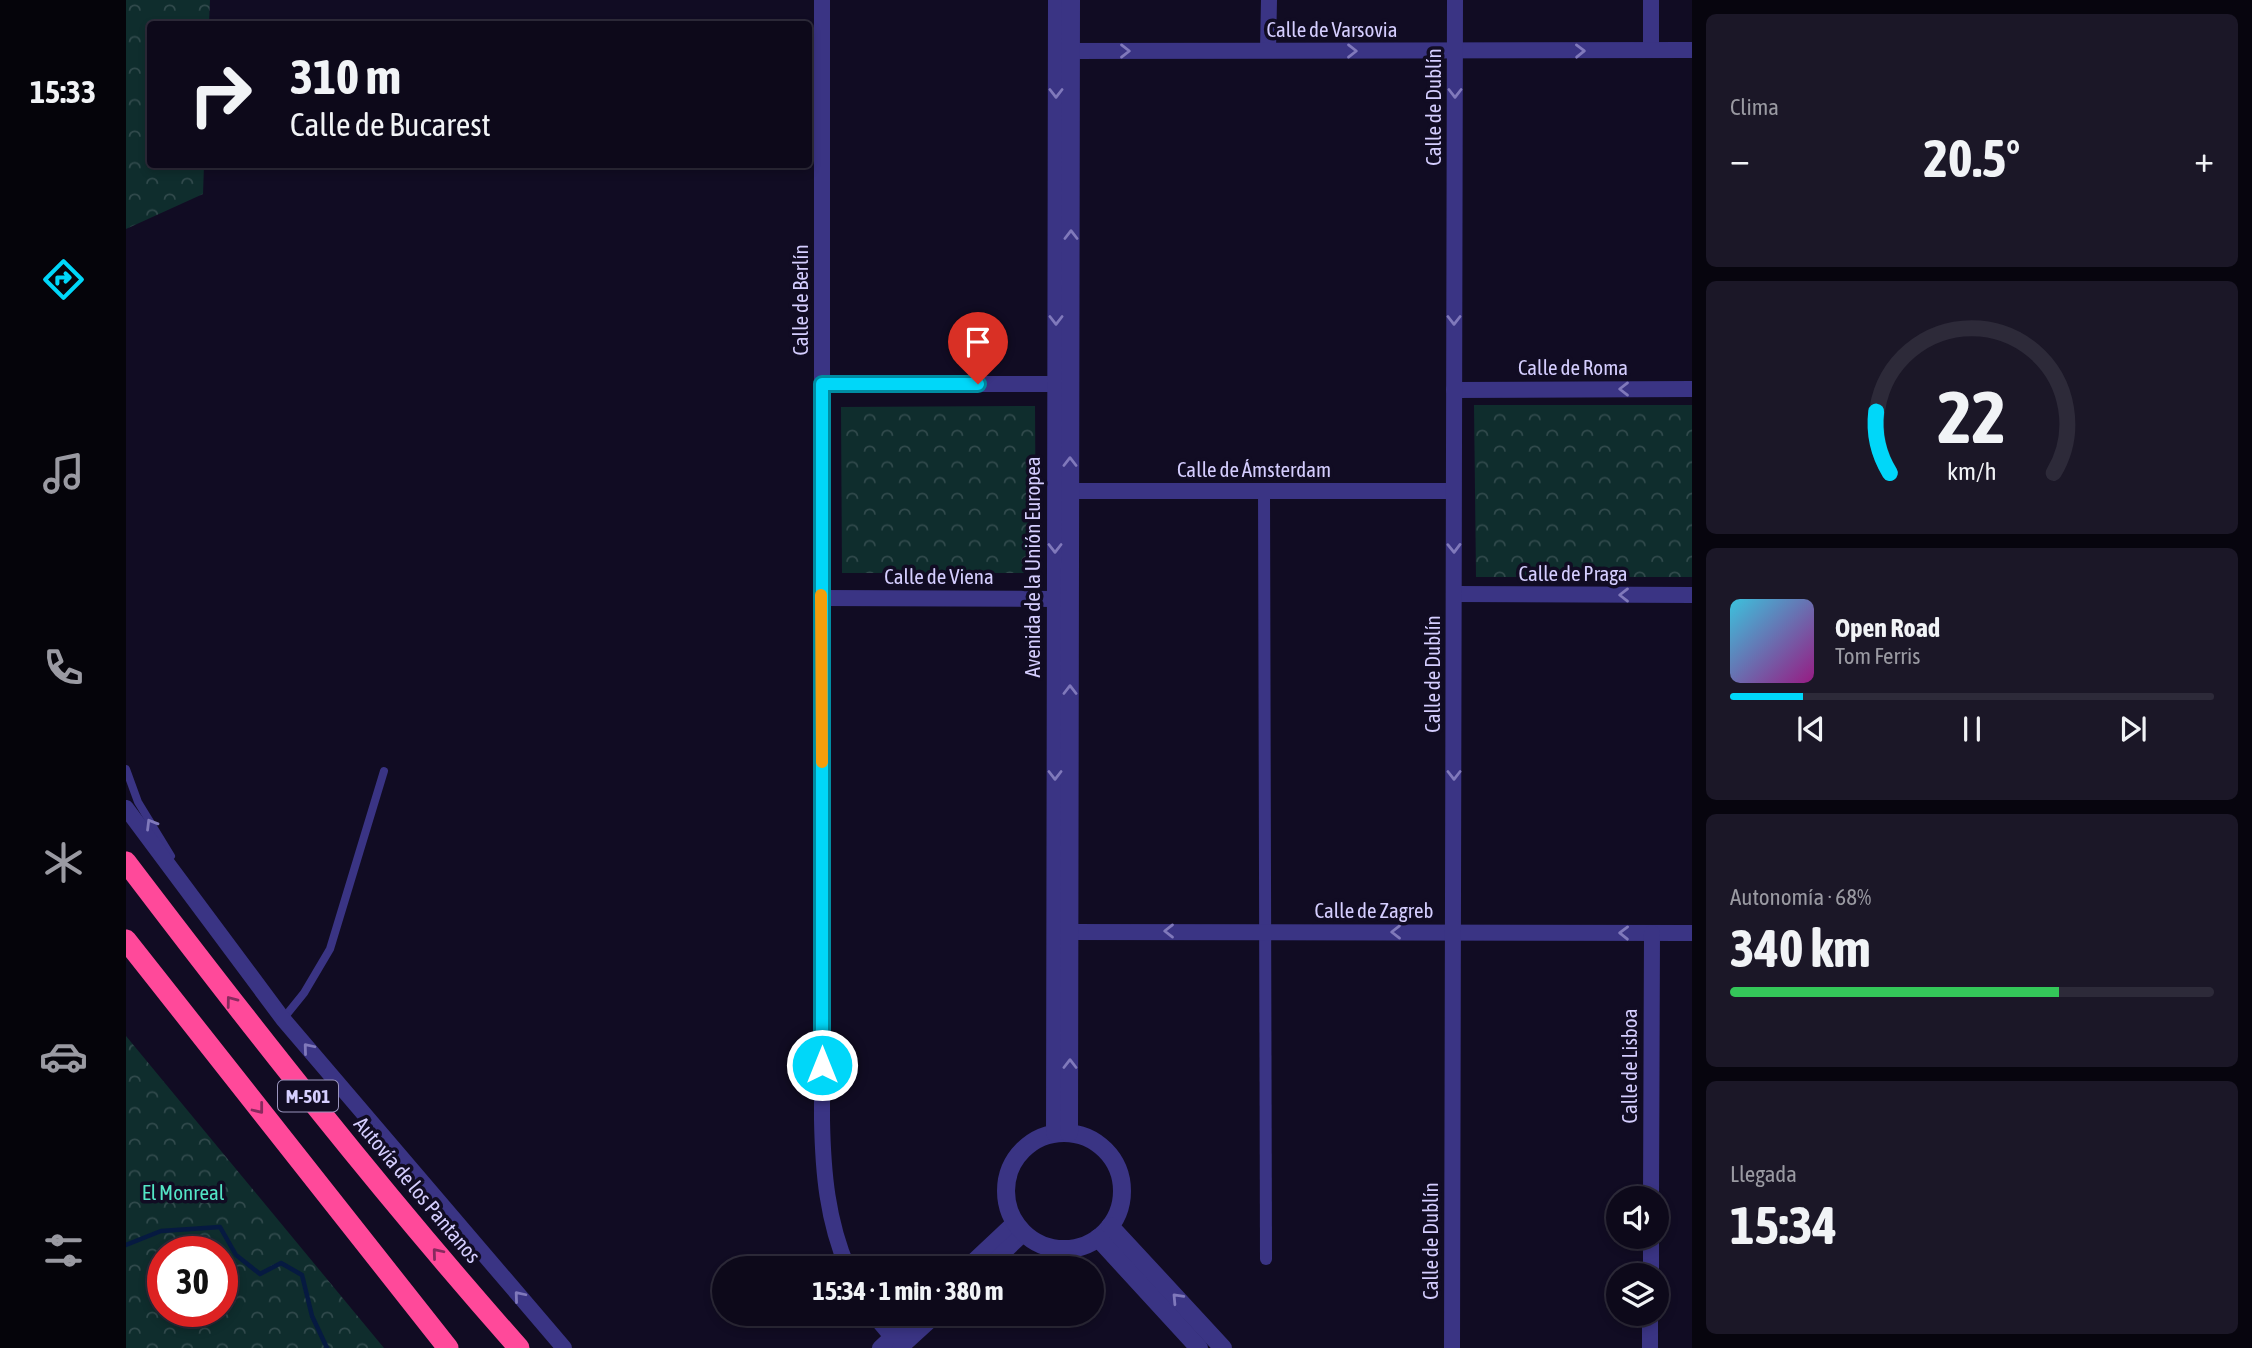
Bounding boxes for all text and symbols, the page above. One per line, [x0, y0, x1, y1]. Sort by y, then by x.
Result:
street label: Calle de Varsovia [1267, 17, 1397, 41]
one-way arrow [1120, 43, 1131, 59]
one-way arrow [1348, 43, 1358, 59]
one-way arrow [1575, 43, 1586, 59]
text: 310 m [290, 48, 401, 104]
street label: Calle de Dublín [1421, 48, 1445, 166]
icon: right [175, 49, 266, 140]
text: 15:33 [30, 73, 96, 110]
one-way arrow [1049, 87, 1064, 98]
one-way arrow [1447, 88, 1463, 98]
text: Clima [1730, 94, 1779, 120]
text: Calle de Bucarest [290, 106, 491, 143]
text: 20.5° [1924, 128, 2020, 188]
text: − [1730, 137, 1750, 180]
text: + [2194, 137, 2214, 180]
one-way arrow [1063, 229, 1079, 240]
street label: Calle de Berlín [788, 244, 812, 356]
icon: directions [39, 255, 88, 304]
pin [948, 312, 1008, 384]
one-way arrow [1048, 315, 1064, 326]
one-way arrow [1446, 315, 1462, 326]
icon: arrive [959, 323, 997, 361]
street label: Calle de Roma [1518, 355, 1628, 379]
text: 22 [1938, 376, 2006, 459]
one-way arrow [1618, 381, 1629, 397]
icon: music [39, 449, 88, 498]
street label: Avenida de la Unión Europea [1020, 456, 1044, 678]
one-way arrow [1062, 457, 1078, 467]
street label: Calle de Ámsterdam [1177, 457, 1331, 481]
text: km/h [1947, 457, 1997, 485]
one-way arrow [1446, 542, 1461, 553]
one-way arrow [1047, 543, 1063, 553]
street label: Calle de Praga [1518, 561, 1628, 585]
street label: Calle de Viena [884, 564, 994, 588]
one-way arrow [1618, 587, 1629, 603]
text: Open Road [1835, 613, 1940, 643]
street label: Calle de Dublín [1420, 615, 1444, 733]
icon: phone [39, 643, 88, 692]
text: Tom Ferris [1835, 643, 1920, 669]
one-way arrow [1062, 684, 1078, 695]
icon: previous [1792, 710, 1830, 748]
icon: pause [1953, 710, 1991, 748]
icon: next [2114, 710, 2152, 748]
one-way arrow [1047, 770, 1063, 781]
one-way arrow [1446, 770, 1462, 781]
one-way arrow [147, 819, 160, 832]
icon: climate [39, 838, 88, 887]
text: Autonomía · 68% [1730, 884, 1871, 910]
street label: Calle de Zagreb [1315, 898, 1433, 922]
text: 340 km [1730, 918, 1871, 978]
one-way arrow [1163, 923, 1174, 939]
one-way arrow [1391, 924, 1401, 940]
one-way arrow [1618, 925, 1629, 941]
one-way arrow [227, 996, 240, 1009]
street label: Calle de Lisboa [1617, 1009, 1641, 1123]
position arrow [785, 1028, 859, 1102]
icon: car [39, 1032, 88, 1081]
one-way arrow [304, 1044, 316, 1057]
one-way arrow [1062, 1059, 1078, 1069]
road number: M-501 [278, 1080, 338, 1112]
one-way arrow [250, 1102, 263, 1114]
street label: Autovía de los Pantanos [350, 1112, 486, 1267]
text: Llegada [1730, 1161, 1797, 1187]
park label: El Monreal [142, 1180, 225, 1204]
street label: Calle de Dublín [1418, 1182, 1442, 1300]
map controls [1606, 1186, 1669, 1326]
button: sound [1606, 1186, 1669, 1249]
text: 15:34 [1730, 1195, 1837, 1255]
icon: filters [39, 1226, 88, 1275]
speed limit sign: 30 [147, 1236, 238, 1327]
one-way arrow [433, 1248, 445, 1261]
button: layers [1606, 1263, 1669, 1326]
text: 15:34 · 1 min · 380 m [813, 1276, 1003, 1306]
one-way arrow [515, 1291, 527, 1304]
one-way arrow [1173, 1293, 1185, 1306]

